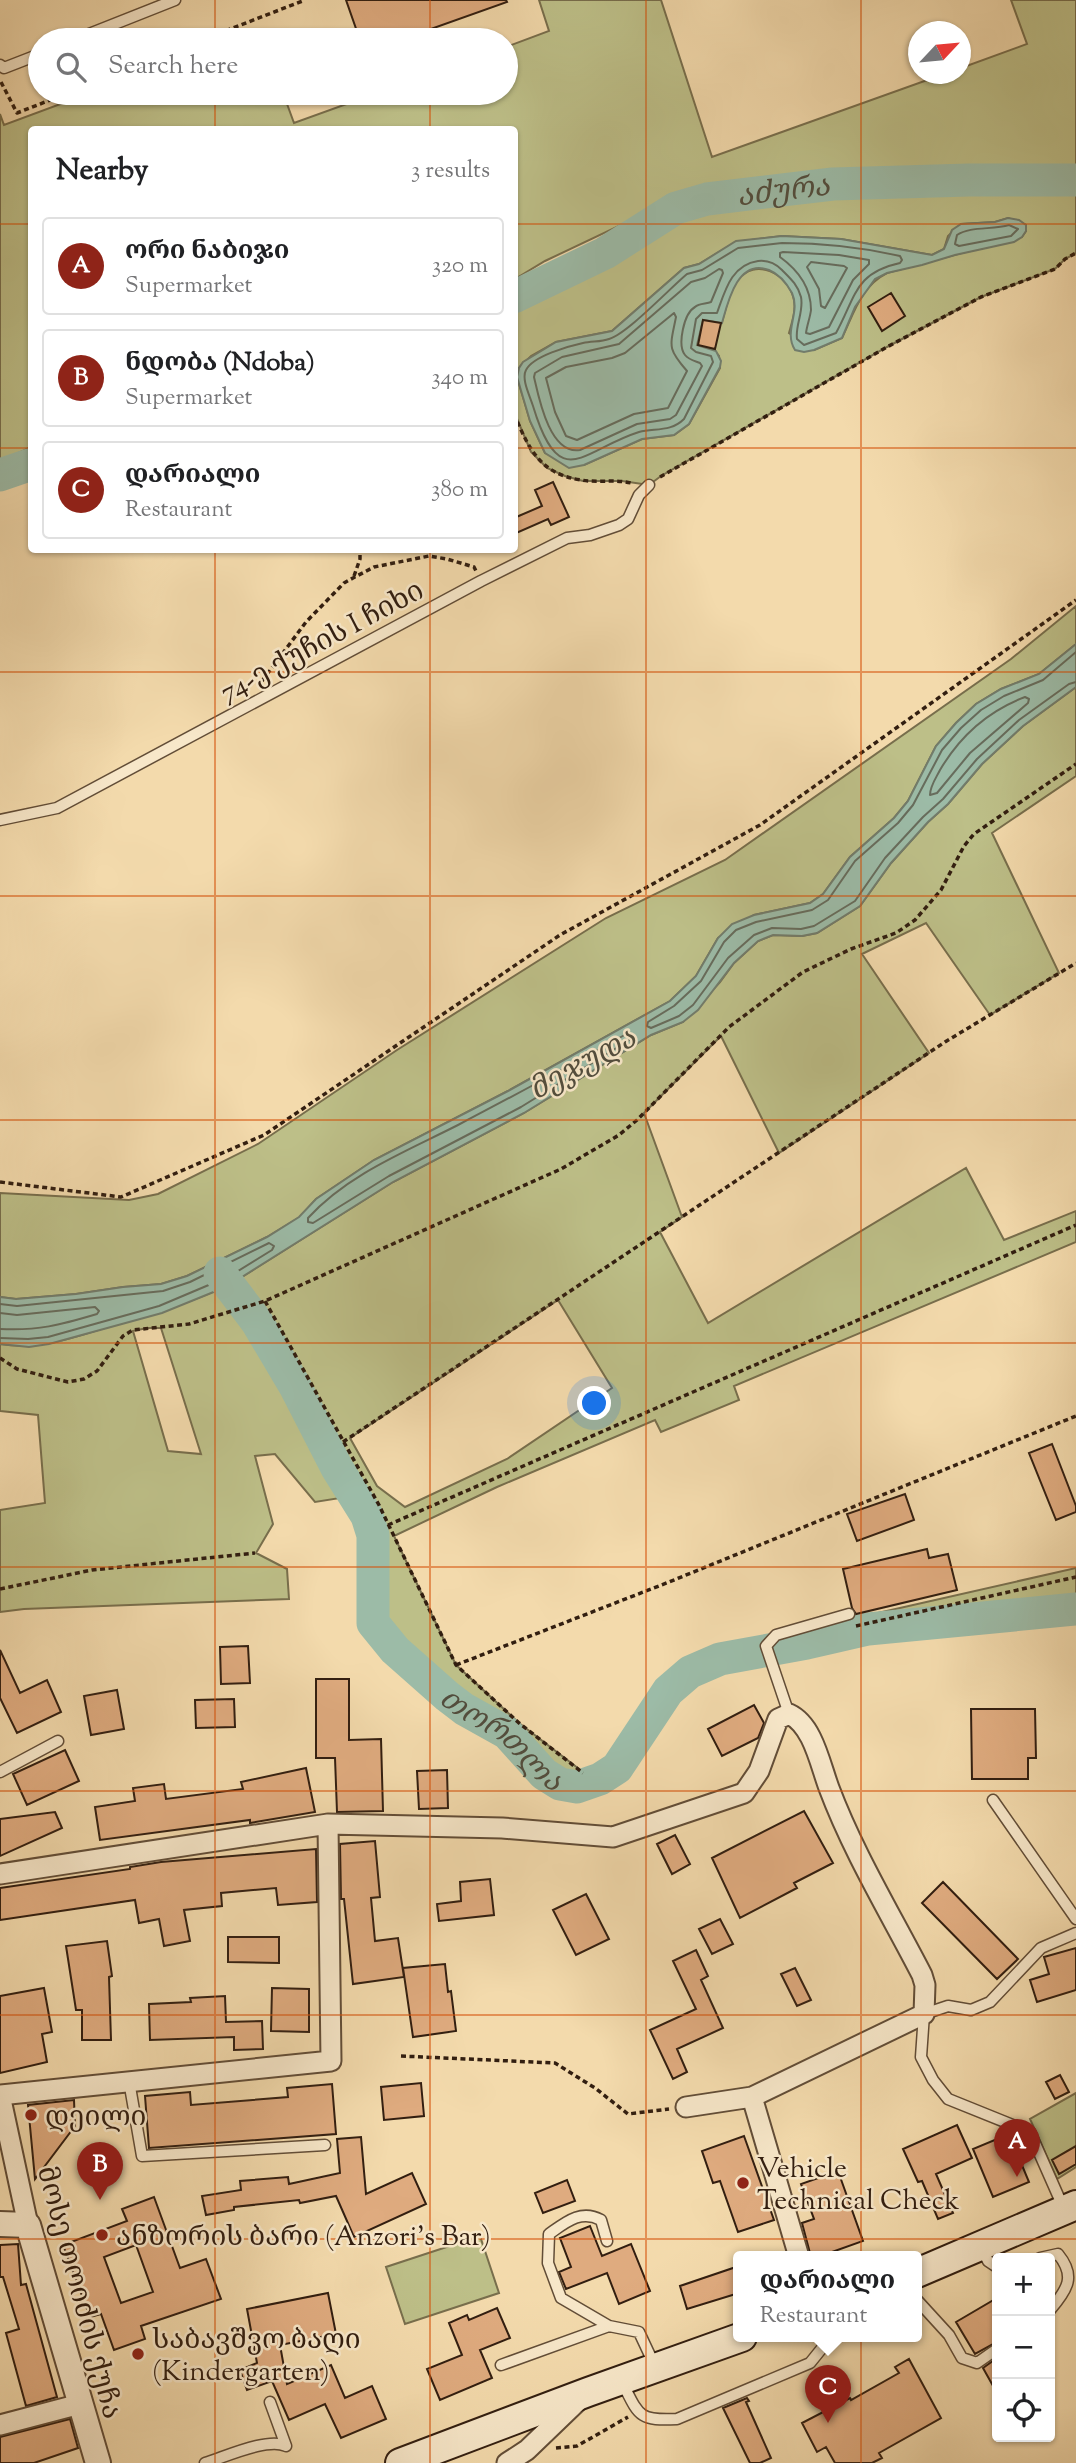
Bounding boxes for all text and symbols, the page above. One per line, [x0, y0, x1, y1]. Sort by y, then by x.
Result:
north arrow [908, 21, 971, 84]
search box [28, 28, 518, 105]
icon: search [52, 48, 90, 86]
text: Search here [108, 48, 238, 85]
text: Nearby [56, 150, 148, 193]
text: 3 results [411, 155, 490, 188]
water label: აძურა [735, 165, 833, 219]
text: ორი ნაბიჯი [125, 233, 289, 270]
text: A [72, 250, 90, 283]
text: 320 m [432, 250, 488, 283]
text: Supermarket [125, 270, 252, 303]
text: ნდობა (Ndoba) [125, 345, 315, 382]
text: B [74, 362, 88, 395]
text: 340 m [431, 362, 488, 395]
text: Supermarket [125, 382, 252, 415]
text: დარიალი [125, 457, 260, 494]
text: C [72, 474, 90, 507]
text: 380 m [431, 474, 488, 507]
text: Restaurant [125, 494, 232, 527]
street label: 74-ე ქუჩის I ჩიხი [213, 572, 432, 713]
water label: მეჯუდა [522, 1018, 645, 1112]
your location [577, 1386, 611, 1420]
water label: თორთლა [429, 1678, 571, 1805]
place label: დეილი [45, 2098, 146, 2138]
marker: დეილი [23, 2107, 39, 2123]
pin: A [994, 2119, 1040, 2177]
pin: B [77, 2142, 123, 2200]
place label: Vehicle Technical Check [757, 2150, 960, 2222]
street label: მოსე თოიძის ქუჩა [25, 2162, 131, 2424]
marker: Vehicle Technical Check [735, 2175, 751, 2191]
place label: ანზორის ბარი (Anzori's Bar) [116, 2218, 491, 2258]
marker: ანზორის ბარი (Anzori's Bar) [94, 2227, 110, 2243]
popup [733, 2251, 922, 2342]
map controls [992, 2253, 1055, 2442]
button: + [992, 2253, 1055, 2316]
text: დარიალი [760, 2263, 895, 2300]
text: Restaurant [760, 2300, 867, 2333]
button: − [992, 2316, 1055, 2379]
place label: საბავშვო ბაღი (Kindergarten) [152, 2321, 361, 2393]
marker: საბავშვო ბაღი (Kindergarten) [130, 2346, 146, 2362]
pin: C [805, 2365, 851, 2423]
button: locate [992, 2379, 1055, 2442]

